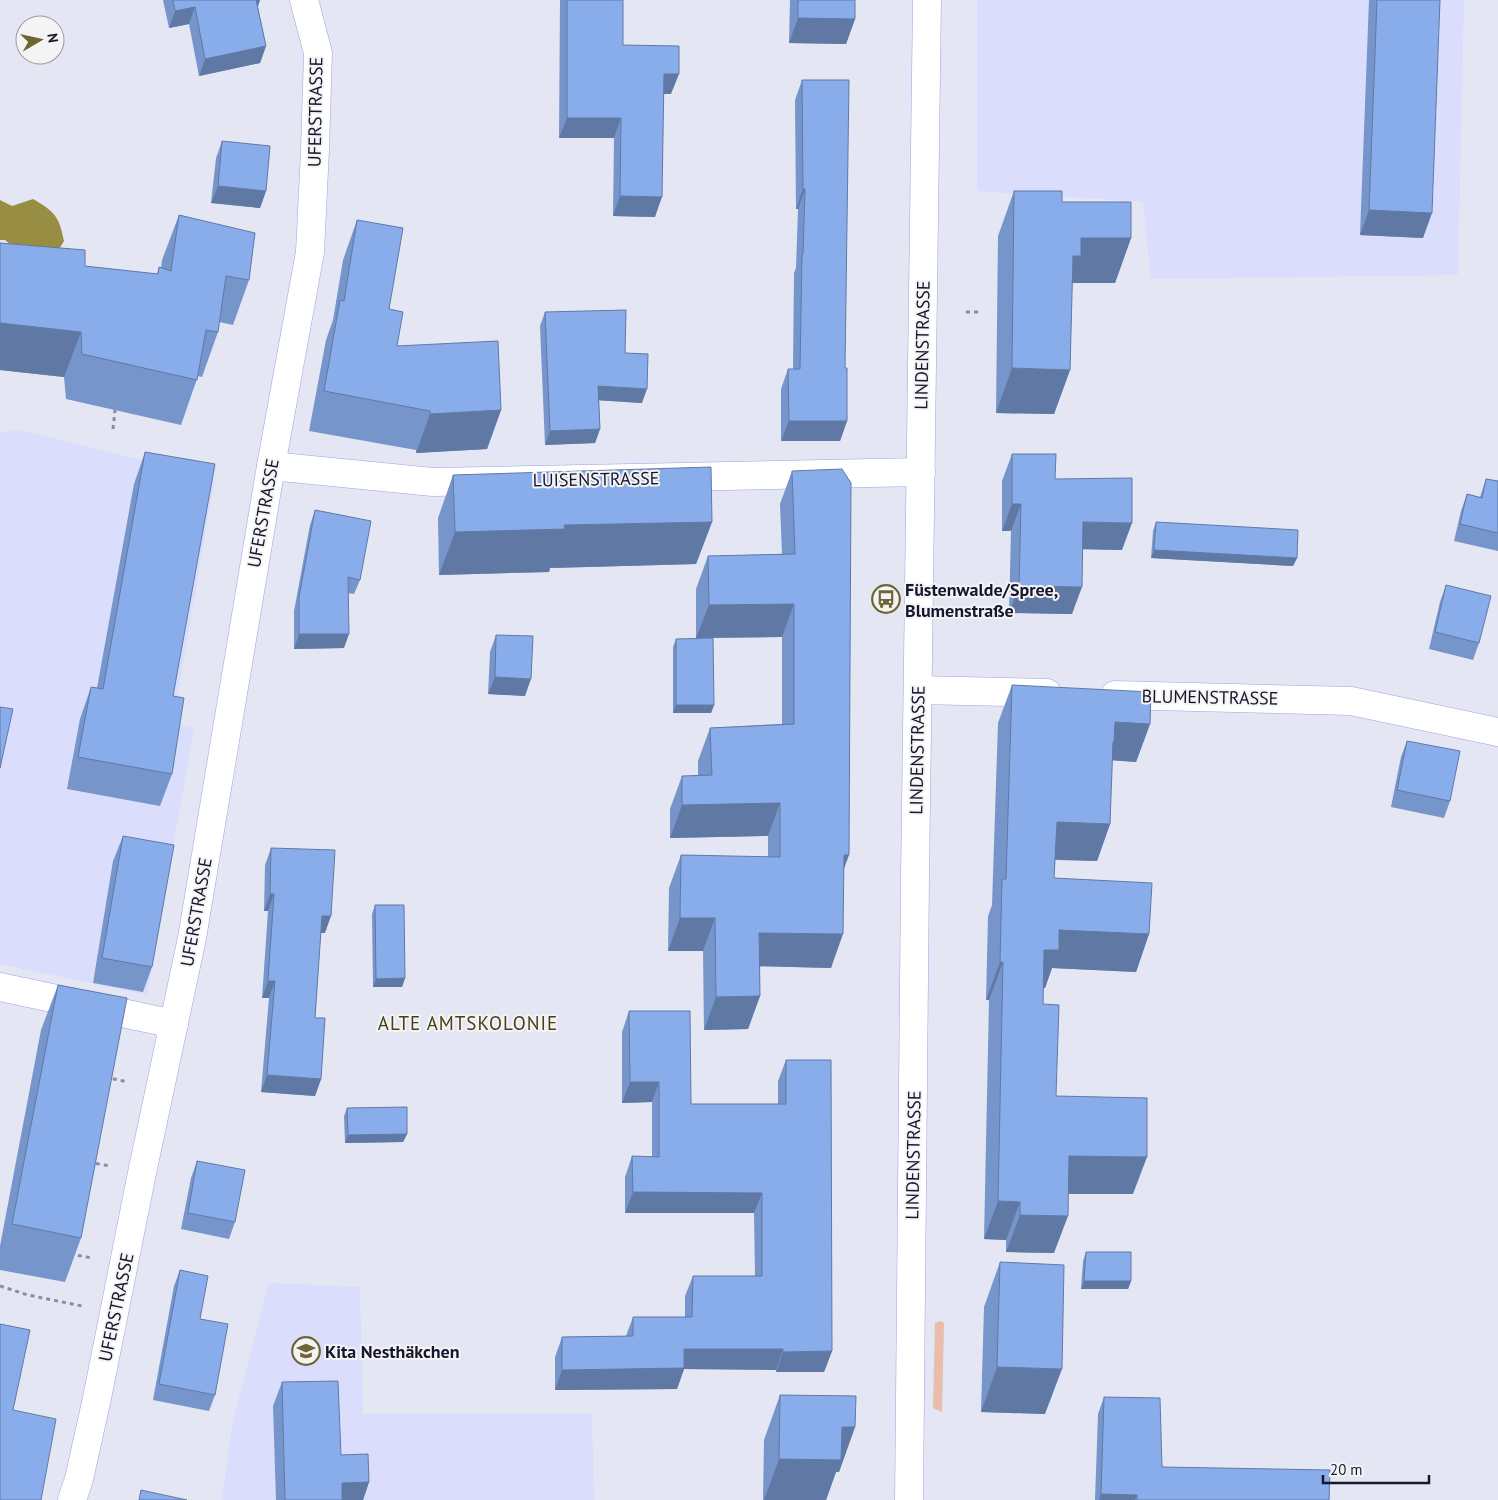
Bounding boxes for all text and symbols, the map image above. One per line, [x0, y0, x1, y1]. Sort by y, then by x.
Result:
north arrow [15, 15, 65, 65]
text: N [43, 32, 62, 44]
street label: UFERSTRASSE [303, 57, 327, 167]
street label: LINDENSTRASSE [909, 280, 935, 410]
street label: UFERSTRASSE [242, 457, 284, 569]
street label: LUISENSTRASSE [532, 466, 660, 492]
place label: Füstenwalde/Spree, Blumenstraße [905, 578, 1058, 622]
bus stop icon: Füstenwalde/Spree, Blumenstraße [871, 584, 901, 614]
street label: BLUMENSTRASSE [1141, 684, 1279, 710]
street label: LINDENSTRASSE [904, 685, 930, 815]
street label: UFERSTRASSE [175, 856, 217, 968]
district label: ALTE AMTSKOLONIE [378, 1011, 558, 1035]
street label: LINDENSTRASSE [900, 1090, 926, 1220]
street label: UFERSTRASSE [93, 1251, 139, 1363]
school or university icon: Kita Nesthäkchen [291, 1336, 321, 1366]
place label: Kita Nesthäkchen [325, 1340, 460, 1363]
scale bar [1323, 1452, 1429, 1484]
text: 20 m [1330, 1460, 1363, 1479]

